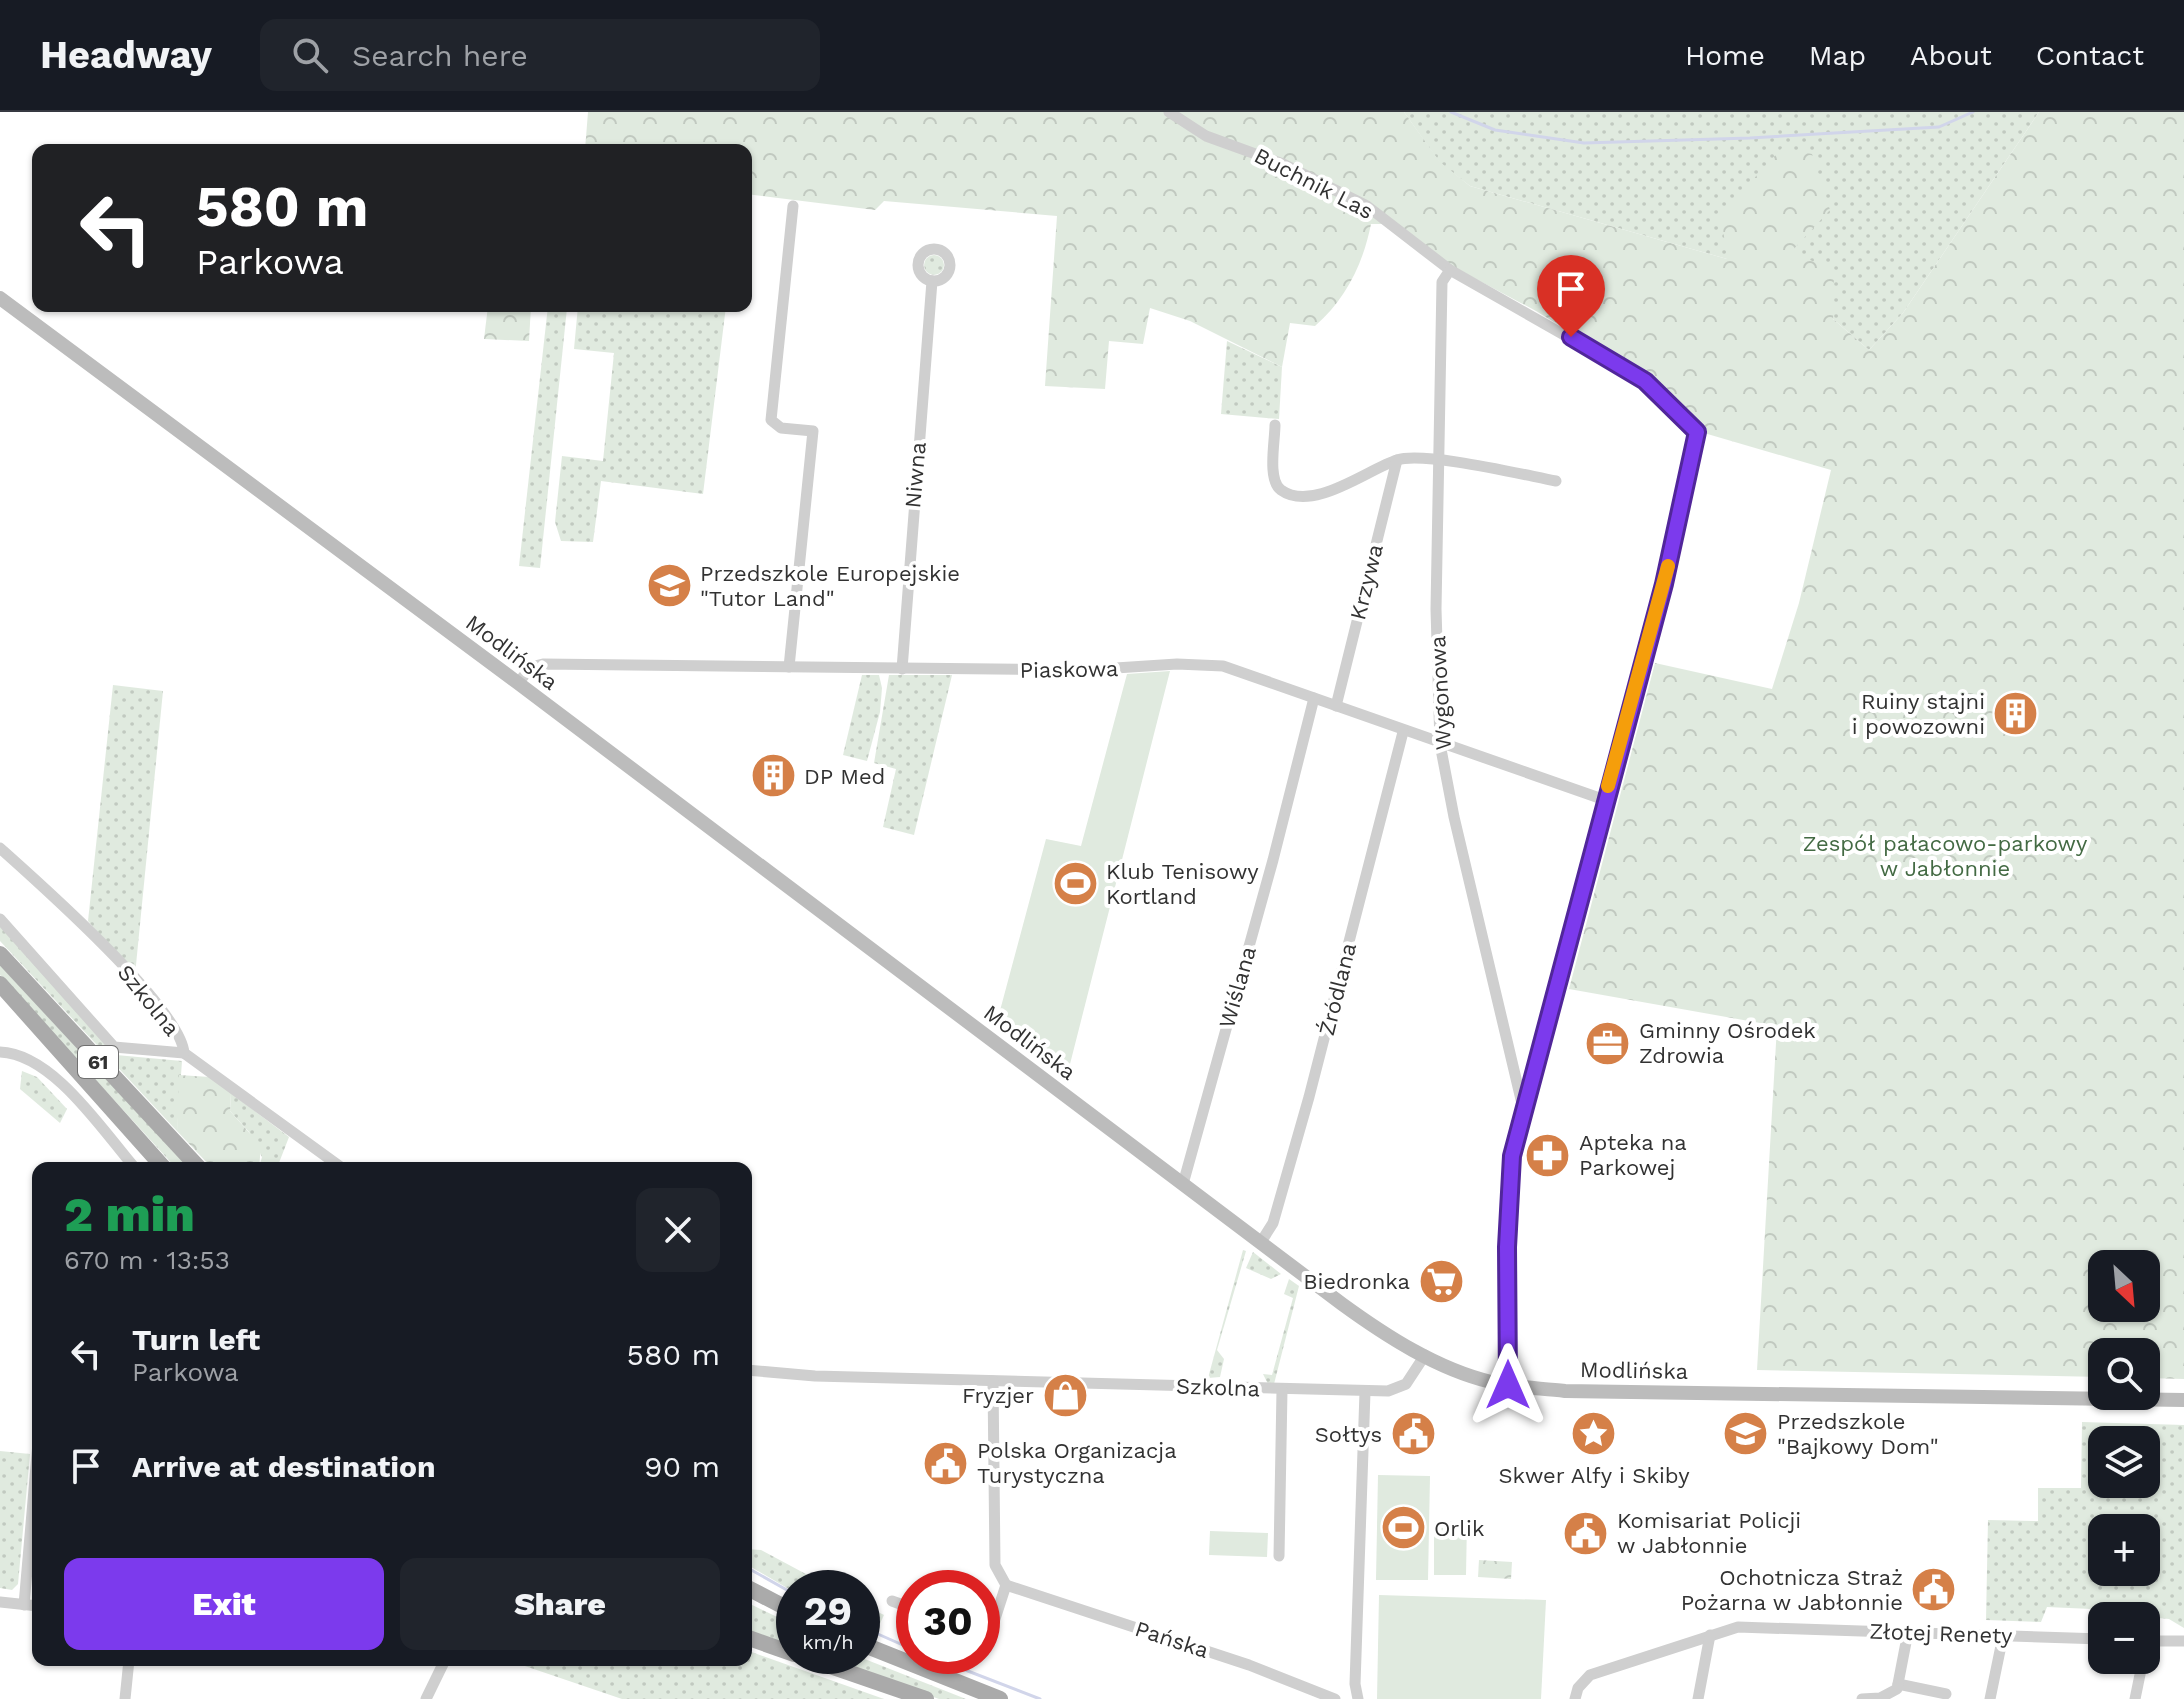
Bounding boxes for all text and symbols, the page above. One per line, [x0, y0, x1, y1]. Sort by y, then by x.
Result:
search box [260, 19, 820, 91]
text: Headway [40, 33, 212, 77]
icon: search [288, 33, 332, 77]
text: Search here [352, 38, 528, 73]
text: Home [1685, 39, 1765, 72]
text: Map [1809, 39, 1866, 72]
text: About [1910, 39, 1992, 72]
text: Contact [2036, 39, 2144, 72]
street label: Buchnik Las [1250, 143, 1377, 224]
text: 580 m [196, 174, 369, 240]
icon: left [64, 176, 168, 280]
text: Parkowa [196, 241, 344, 283]
pin [1537, 255, 1605, 337]
icon: arrive [1549, 267, 1593, 311]
street label: Niwna [900, 441, 931, 509]
street label: Krzywa [1345, 542, 1388, 623]
place label: Przedszkole Europejskie "Tutor Land" [700, 561, 960, 611]
school or university icon: Przedszkole Europejskie "Tutor Land" [645, 562, 693, 610]
street label: Modlińska [461, 610, 562, 695]
street label: Wygonowa [1425, 635, 1456, 751]
street label: Piaskowa [1019, 656, 1119, 683]
place label: Ruiny stajni i powozowni [1852, 689, 1985, 739]
building icon: Ruiny stajni i powozowni [1992, 690, 2040, 738]
building icon: DP Med [749, 752, 797, 800]
place label: DP Med [804, 764, 885, 789]
park label: Zespół pałacowo-parkowy w Jabłonnie [1803, 831, 2088, 881]
place label: Klub Tenisowy Kortland [1106, 859, 1259, 909]
sports icon: Klub Tenisowy Kortland [1051, 860, 1099, 908]
street label: Źródlana [1314, 940, 1361, 1038]
street label: Wiślana [1214, 943, 1261, 1031]
street label: Szkolna [113, 960, 185, 1041]
street label: Modlińska [979, 1000, 1080, 1085]
place label: Gminny Ośrodek Zdrowia [1639, 1018, 1816, 1068]
office icon: Gminny Ośrodek Zdrowia [1584, 1019, 1632, 1067]
road number: 61 [78, 1046, 118, 1078]
place label: Apteka na Parkowej [1579, 1130, 1687, 1180]
pharmacy icon: Apteka na Parkowej [1524, 1131, 1572, 1179]
text: 2 min [64, 1186, 195, 1243]
button: close [636, 1188, 720, 1272]
text: 670 m · 13:53 [64, 1245, 230, 1275]
north arrow [2088, 1250, 2160, 1322]
map controls [2088, 1250, 2160, 1674]
supermarket icon: Biedronka [1417, 1257, 1465, 1305]
place label: Biedronka [1303, 1269, 1410, 1294]
text: Turn left [132, 1322, 260, 1357]
icon: left [64, 1332, 108, 1376]
text: 580 m [627, 1337, 720, 1372]
button: search [2088, 1338, 2160, 1410]
position arrow [1466, 1343, 1550, 1427]
text: Parkowa [132, 1357, 239, 1387]
street label: Modlińska [1580, 1357, 1688, 1384]
shop icon: Fryzjer [1041, 1371, 1089, 1419]
street label: Szkolna [1176, 1374, 1260, 1401]
place label: Fryzjer [962, 1383, 1034, 1408]
place label: Przedszkole "Bajkowy Dom" [1777, 1409, 1939, 1459]
public building icon: Sołtys [1389, 1410, 1437, 1458]
place icon: Skwer Alfy i Skiby [1570, 1410, 1618, 1458]
school or university icon: Przedszkole "Bajkowy Dom" [1722, 1410, 1770, 1458]
place label: Sołtys [1315, 1422, 1382, 1447]
button: layers [2088, 1426, 2160, 1498]
place label: Polska Organizacja Turystyczna [977, 1438, 1177, 1488]
public building icon: Polska Organizacja Turystyczna [922, 1439, 970, 1487]
icon: arrive [64, 1444, 108, 1488]
text: Arrive at destination [132, 1449, 436, 1484]
text: 90 m [644, 1449, 720, 1484]
place label: Skwer Alfy i Skiby [1498, 1463, 1690, 1488]
sports icon: Orlik [1379, 1504, 1427, 1552]
place label: Komisariat Policji w Jabłonnie [1617, 1508, 1801, 1558]
public building icon: Komisariat Policji w Jabłonnie [1562, 1509, 1610, 1557]
button: + [2088, 1514, 2160, 1586]
place label: Orlik [1434, 1516, 1484, 1541]
button: Exit [64, 1558, 384, 1650]
button: Share [400, 1558, 720, 1650]
place label: Ochotnicza Straż Pożarna w Jabłonnie [1681, 1565, 1903, 1615]
public building icon: Ochotnicza Straż Pożarna w Jabłonnie [1910, 1566, 1958, 1614]
speed limit sign: 30 [896, 1570, 1000, 1674]
text: 29 [804, 1588, 852, 1635]
button: − [2088, 1602, 2160, 1674]
street label: Pańska [1132, 1616, 1212, 1663]
street label: Złotej Renety [1869, 1619, 2014, 1649]
text: km/h [802, 1630, 854, 1654]

